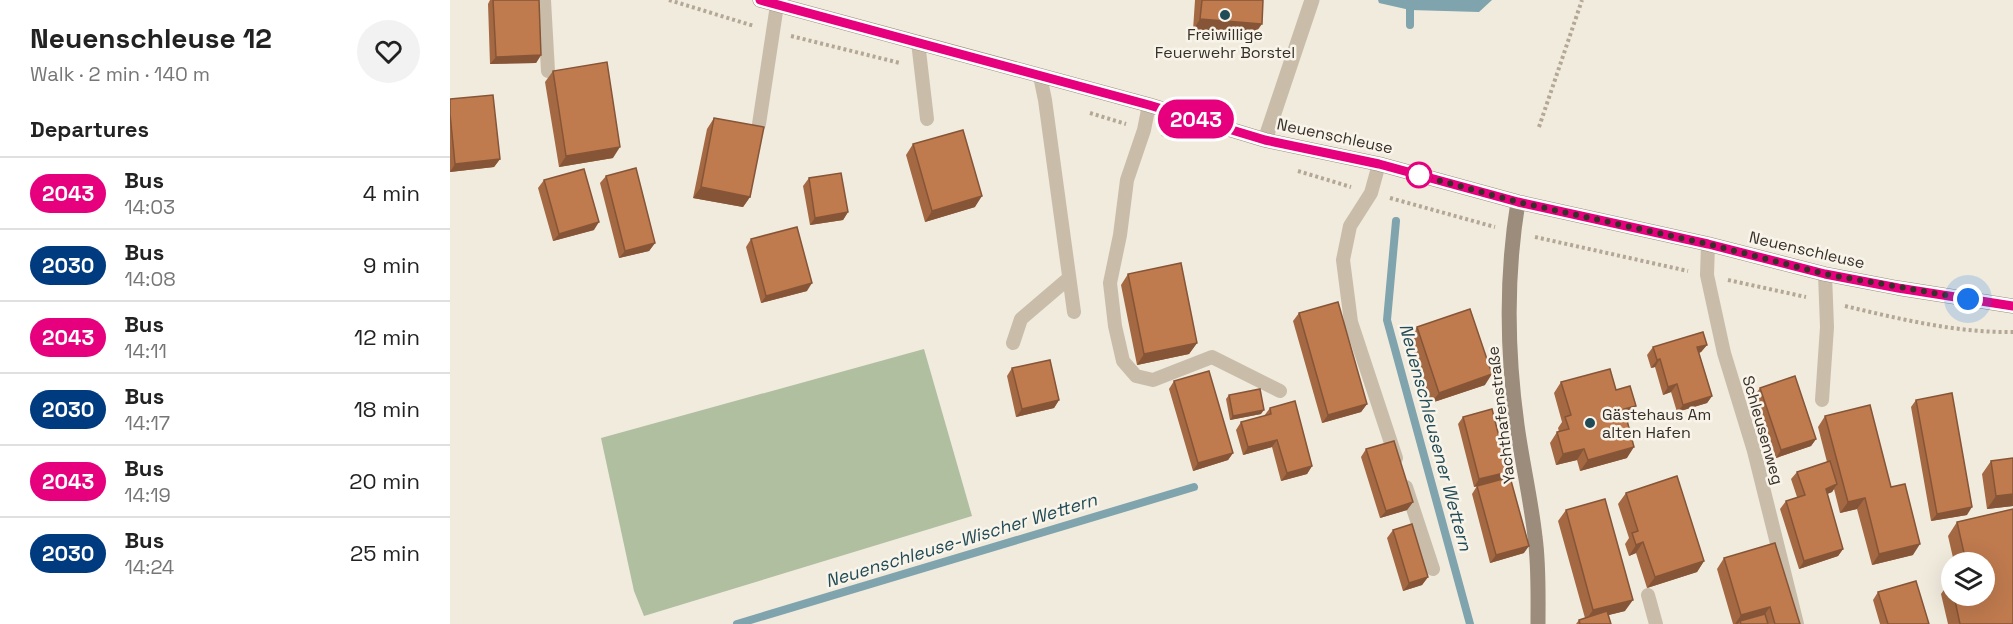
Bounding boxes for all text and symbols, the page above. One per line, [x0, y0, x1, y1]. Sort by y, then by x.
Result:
marker: Freiwillige Feuerwehr Borstel [1218, 8, 1232, 22]
text: Neuenschleuse 12 [30, 20, 272, 56]
button: heart [357, 20, 420, 83]
place label: Freiwillige Feuerwehr Borstel [1155, 24, 1295, 63]
text: Walk · 2 min · 140 m [30, 61, 210, 87]
line badge: 2043 [1154, 100, 1238, 138]
text: 2043 [1170, 106, 1222, 133]
street label: Neuenschleuse [1275, 113, 1395, 159]
text: Departures [30, 115, 149, 143]
unlabelled marker [1406, 162, 1432, 188]
text: Bus [124, 166, 164, 194]
text: 4 min [363, 179, 420, 207]
text: 2043 [42, 180, 94, 207]
text: 14:03 [124, 194, 175, 220]
street label: Neuenschleuse [1747, 226, 1867, 274]
text: Bus [124, 238, 164, 266]
text: 9 min [363, 251, 420, 279]
text: 2030 [42, 252, 94, 279]
text: 14:08 [124, 266, 176, 292]
your location [1953, 284, 1983, 314]
text: Bus [124, 310, 164, 338]
water label: Neuenschleusener Wettern [1395, 321, 1478, 554]
text: 12 min [354, 323, 420, 351]
text: 2043 [42, 324, 94, 351]
text: 14:11 [124, 338, 167, 364]
street label: Yachthafenstraße [1482, 345, 1520, 485]
street label: Schleusenweg [1737, 373, 1789, 487]
text: Bus [124, 382, 164, 410]
text: 18 min [354, 395, 420, 423]
text: 2030 [42, 396, 94, 423]
place label: Gästehaus Am alten Hafen [1602, 404, 1711, 443]
text: 14:17 [124, 410, 170, 436]
marker: Gästehaus Am alten Hafen [1583, 416, 1597, 430]
text: Bus [124, 454, 164, 482]
text: 20 min [349, 467, 420, 495]
text: 2043 [42, 468, 94, 495]
text: 14:19 [124, 482, 171, 508]
water label: Neuenschleuse-Wischer Wettern [822, 487, 1100, 592]
text: Bus [124, 526, 164, 554]
text: 25 min [350, 539, 420, 567]
text: 2030 [42, 540, 94, 567]
map controls [1941, 552, 1995, 606]
button: layers [1941, 552, 1995, 606]
text: 14:24 [124, 554, 174, 580]

